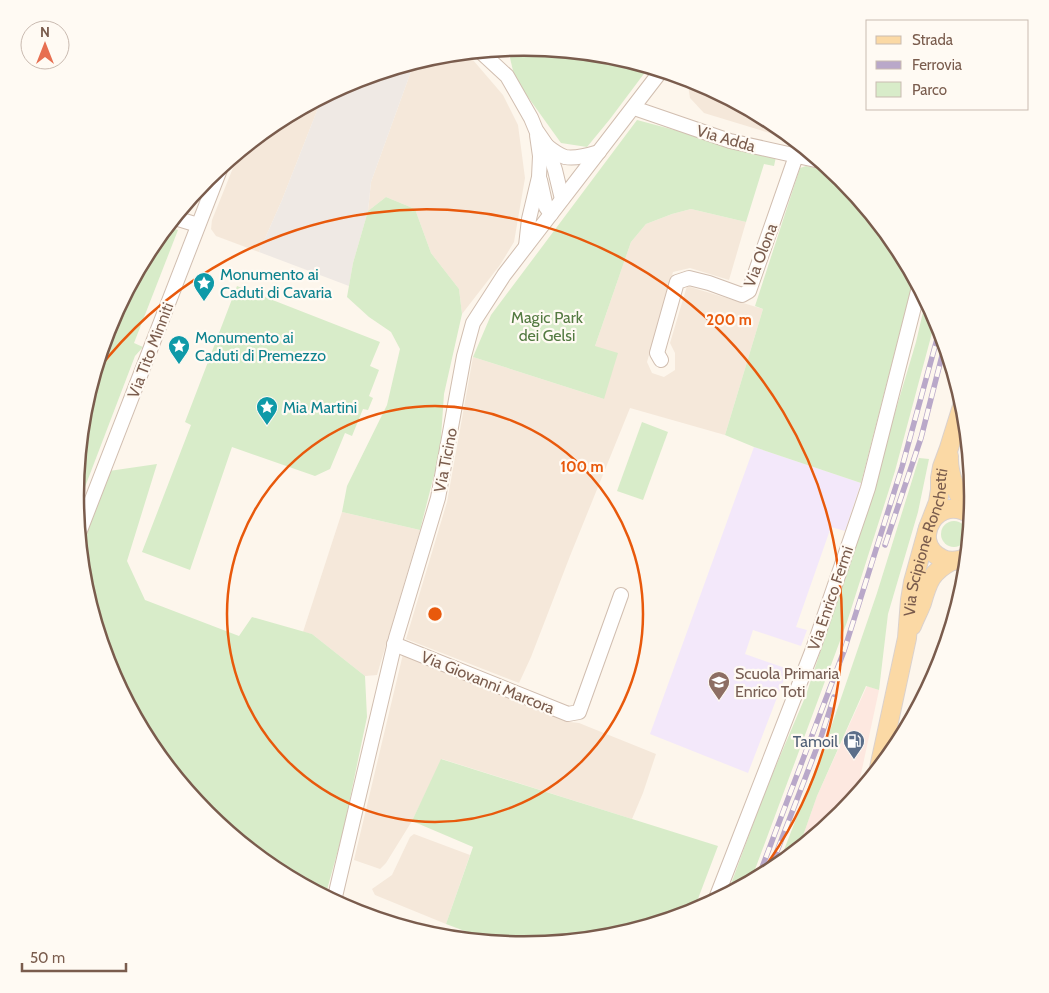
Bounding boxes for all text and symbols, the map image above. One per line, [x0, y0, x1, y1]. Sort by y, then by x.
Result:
north arrow [20, 20, 70, 70]
legend [866, 20, 1029, 110]
text: N [40, 23, 50, 41]
text: Strada [912, 31, 954, 49]
text: Ferrovia [912, 56, 963, 74]
text: Parco [912, 81, 947, 99]
street label: Via Adda [694, 121, 758, 156]
street label: Via Olona [740, 220, 781, 290]
place label: Monumento ai Caduti di Cavaria [220, 265, 332, 302]
place icon: Monumento ai Caduti di Cavaria [192, 271, 216, 302]
street label: Via Tito Minniti [124, 300, 177, 401]
park label: Magic Park dei Gelsi [511, 308, 584, 345]
text: 200 m [706, 311, 752, 329]
place label: Monumento ai Caduti di Premezzo [195, 328, 326, 365]
place icon: Monumento ai Caduti di Premezzo [167, 334, 191, 365]
place icon: Mia Martini [255, 395, 279, 426]
place label: Mia Martini [283, 398, 357, 417]
street label: Via Ticino [430, 426, 461, 494]
text: 100 m [560, 458, 604, 476]
street label: Via Scipione Ronchetti [900, 467, 952, 617]
street label: Via Enrico Fermi [804, 543, 857, 653]
centre of rings [426, 605, 444, 623]
street label: Via Giovanni Marcora [418, 647, 558, 718]
place label: Scuola Primaria Enrico Toti [735, 664, 839, 701]
school or university icon: Scuola Primaria Enrico Toti [707, 670, 731, 701]
fuel station icon: Tamoil [842, 729, 866, 760]
place label: Tamoil [793, 732, 838, 751]
scale bar [22, 940, 126, 972]
text: 50 m [30, 949, 65, 967]

